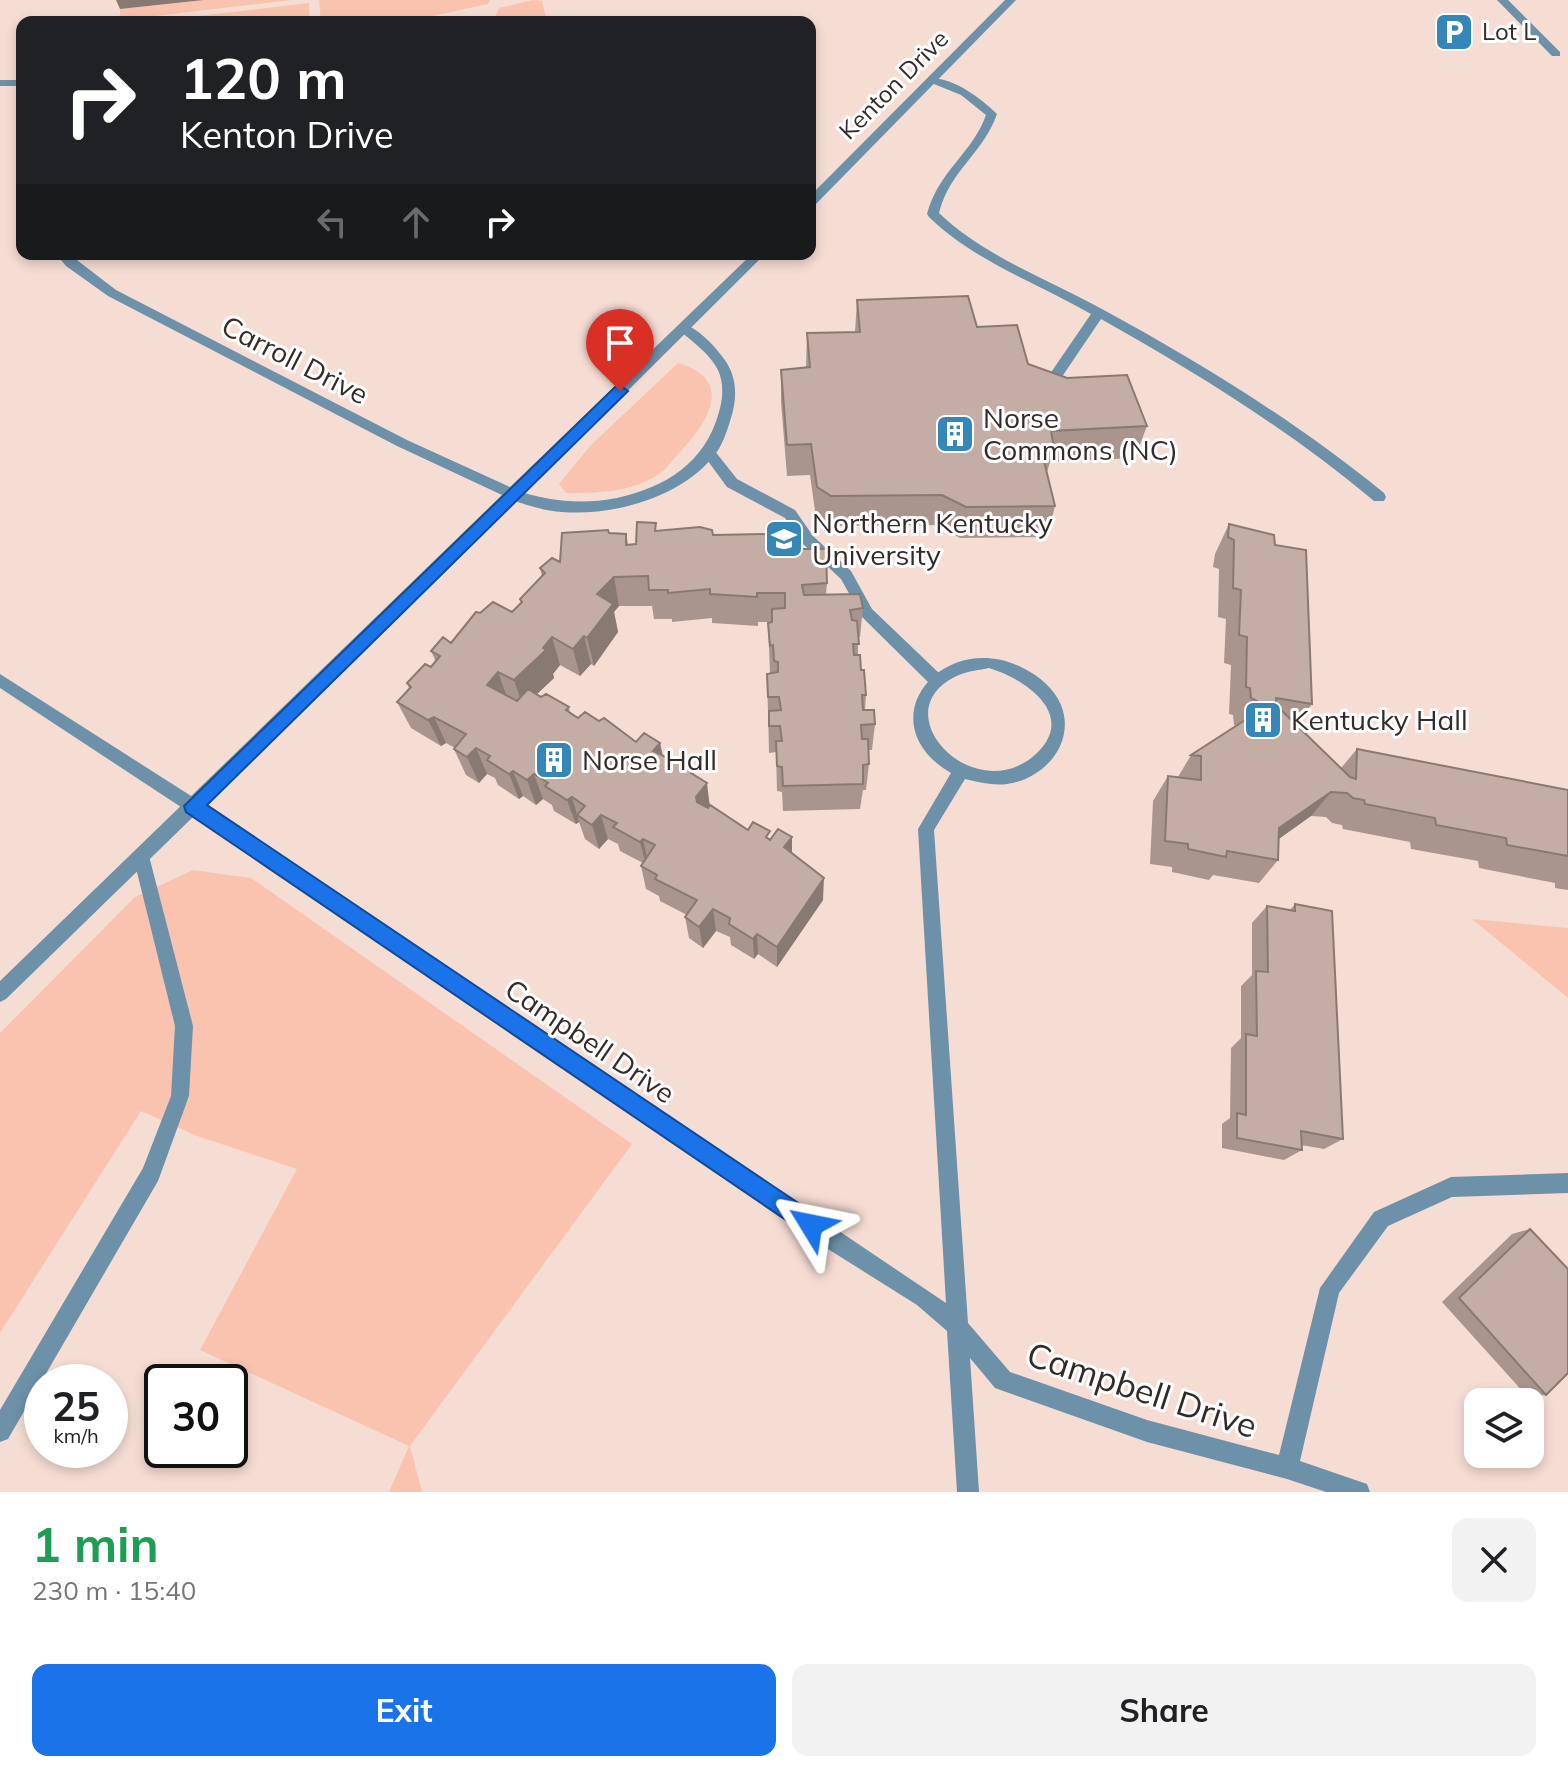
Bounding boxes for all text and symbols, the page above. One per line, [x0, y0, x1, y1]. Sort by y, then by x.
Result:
parking icon: Lot L [1433, 11, 1475, 53]
place label: Lot L [1482, 16, 1536, 46]
street label: Kenton Drive [832, 23, 954, 145]
text: 120 m [180, 43, 347, 113]
icon: right [48, 48, 152, 152]
text: Kenton Drive [180, 112, 394, 157]
icon: left [310, 200, 354, 244]
icon: ahead [394, 200, 438, 244]
icon: right [478, 200, 522, 244]
street label: Carroll Drive [216, 308, 374, 411]
pin [586, 309, 654, 391]
icon: arrive [598, 321, 642, 365]
place label: Norse Commons (NC) [983, 400, 1178, 467]
building icon: Norse Commons (NC) [934, 413, 976, 455]
place label: Northern Kentucky University [812, 505, 1053, 572]
school or university icon: Northern Kentucky University [763, 518, 805, 560]
building icon: Kentucky Hall [1242, 699, 1284, 741]
place label: Kentucky Hall [1291, 702, 1468, 737]
building icon: Norse Hall [533, 739, 575, 781]
place label: Norse Hall [582, 742, 717, 777]
street label: Campbell Drive [499, 971, 682, 1110]
position arrow [769, 1183, 853, 1267]
street label: Campbell Drive [1022, 1332, 1263, 1447]
speed limit sign: 30 [144, 1364, 248, 1468]
text: 25 [52, 1381, 100, 1431]
map controls [1464, 1388, 1544, 1468]
button: layers [1464, 1388, 1544, 1468]
text: km/h [53, 1423, 99, 1448]
text: 1 min [32, 1514, 159, 1574]
button: close [1452, 1518, 1536, 1602]
text: 230 m · 15:40 [32, 1574, 196, 1607]
button: Exit [32, 1664, 776, 1756]
button: Share [792, 1664, 1536, 1756]

